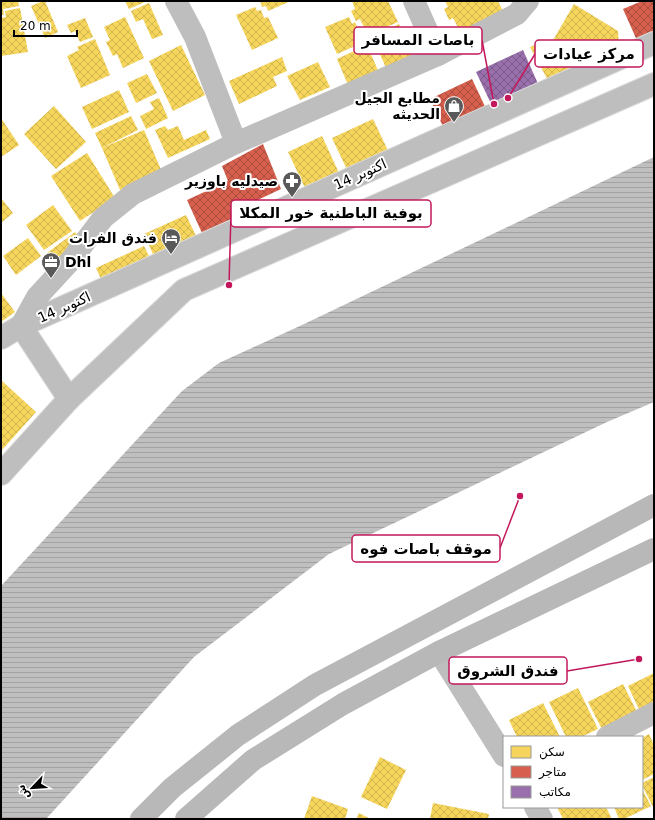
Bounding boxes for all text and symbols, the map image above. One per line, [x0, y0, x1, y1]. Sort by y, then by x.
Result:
scale bar [14, 12, 77, 38]
text: 20 m [20, 19, 51, 33]
callout: باصات المسافر [354, 27, 482, 54]
text: باصات المسافر [361, 31, 474, 49]
callout: مركز عيادات [535, 40, 643, 67]
text: مركز عيادات [543, 45, 635, 63]
place label: مطابع الجيل الحديثه [354, 90, 440, 122]
shop icon: مطابع الجيل الحديثه [443, 95, 465, 123]
street label: 14 اكتوبر [331, 155, 389, 194]
pharmacy icon: صيدليه باوزير [281, 170, 303, 198]
place label: صيدليه باوزير [184, 173, 278, 190]
callout: بوفية الباطنية خور المكلا [231, 200, 431, 227]
text: بوفية الباطنية خور المكلا [239, 204, 423, 222]
hotel icon: فندق الفرات [160, 227, 182, 255]
place label: فندق الفرات [69, 230, 157, 247]
office icon: Dhl [40, 251, 62, 279]
place label: Dhl [65, 254, 91, 270]
street label: 14 اكتوبر [35, 288, 93, 327]
callout: موقف باصات فوه [352, 535, 500, 562]
text: موقف باصات فوه [360, 540, 492, 558]
callout: فندق الشروق [449, 657, 567, 684]
text: فندق الشروق [457, 662, 559, 680]
legend [503, 736, 643, 808]
text: سكن [539, 745, 565, 760]
text: متاجر [538, 765, 567, 780]
north arrow [12, 768, 52, 808]
text: ش [14, 782, 32, 802]
text: مكاتب [539, 785, 571, 799]

